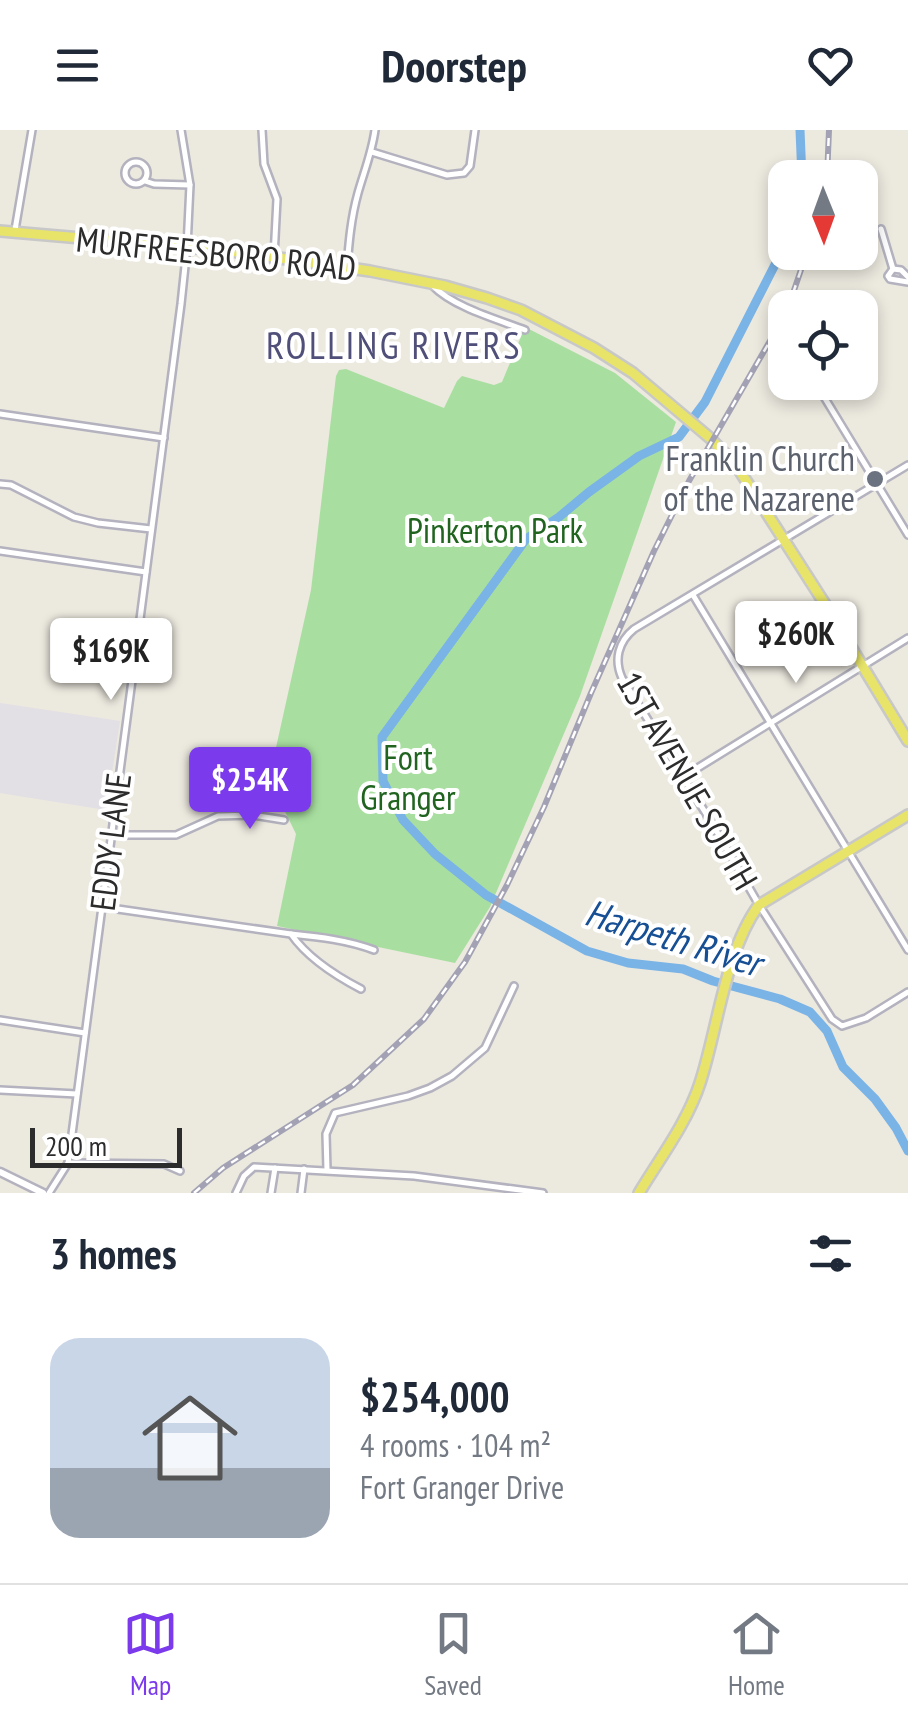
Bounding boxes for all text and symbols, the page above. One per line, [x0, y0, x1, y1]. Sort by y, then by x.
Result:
text: Doorstep [381, 36, 527, 94]
icon: menu [50, 38, 105, 93]
icon: heart [803, 38, 858, 93]
north arrow [768, 160, 878, 270]
map controls [768, 160, 878, 400]
street label: MURFREESBORO ROAD [74, 215, 358, 291]
button: locate [768, 290, 878, 400]
district label: ROLLING RIVERS [266, 320, 522, 369]
place label: Franklin Church of the Nazarene [664, 435, 855, 521]
marker: Franklin Church of the Nazarene [864, 468, 886, 490]
park label: Pinkerton Park [407, 507, 583, 553]
pin: $260K [726, 601, 866, 686]
text: $260K [757, 612, 835, 654]
pin: $169K [41, 618, 181, 703]
text: $169K [72, 629, 150, 671]
street label: 1ST AVENUE SOUTH [607, 663, 769, 898]
park label: Fort Granger [360, 734, 456, 820]
pin: $254K [180, 747, 320, 832]
text: $254K [211, 758, 289, 800]
street label: EDDY LANE [79, 770, 141, 913]
water label: Harpeth River [580, 887, 771, 988]
scale bar [30, 1123, 182, 1168]
text: 200 m [45, 1127, 107, 1164]
text: 3 homes [50, 1226, 177, 1281]
icon: filters [803, 1226, 858, 1281]
text: $254,000 [360, 1369, 510, 1424]
icon: home [130, 1378, 250, 1498]
text: 4 rooms · 104 m² [360, 1424, 551, 1466]
text: Fort Granger Drive [360, 1466, 564, 1508]
tab: Map [123, 1606, 178, 1703]
tab: Saved [424, 1606, 482, 1703]
tab: Home [728, 1606, 785, 1703]

